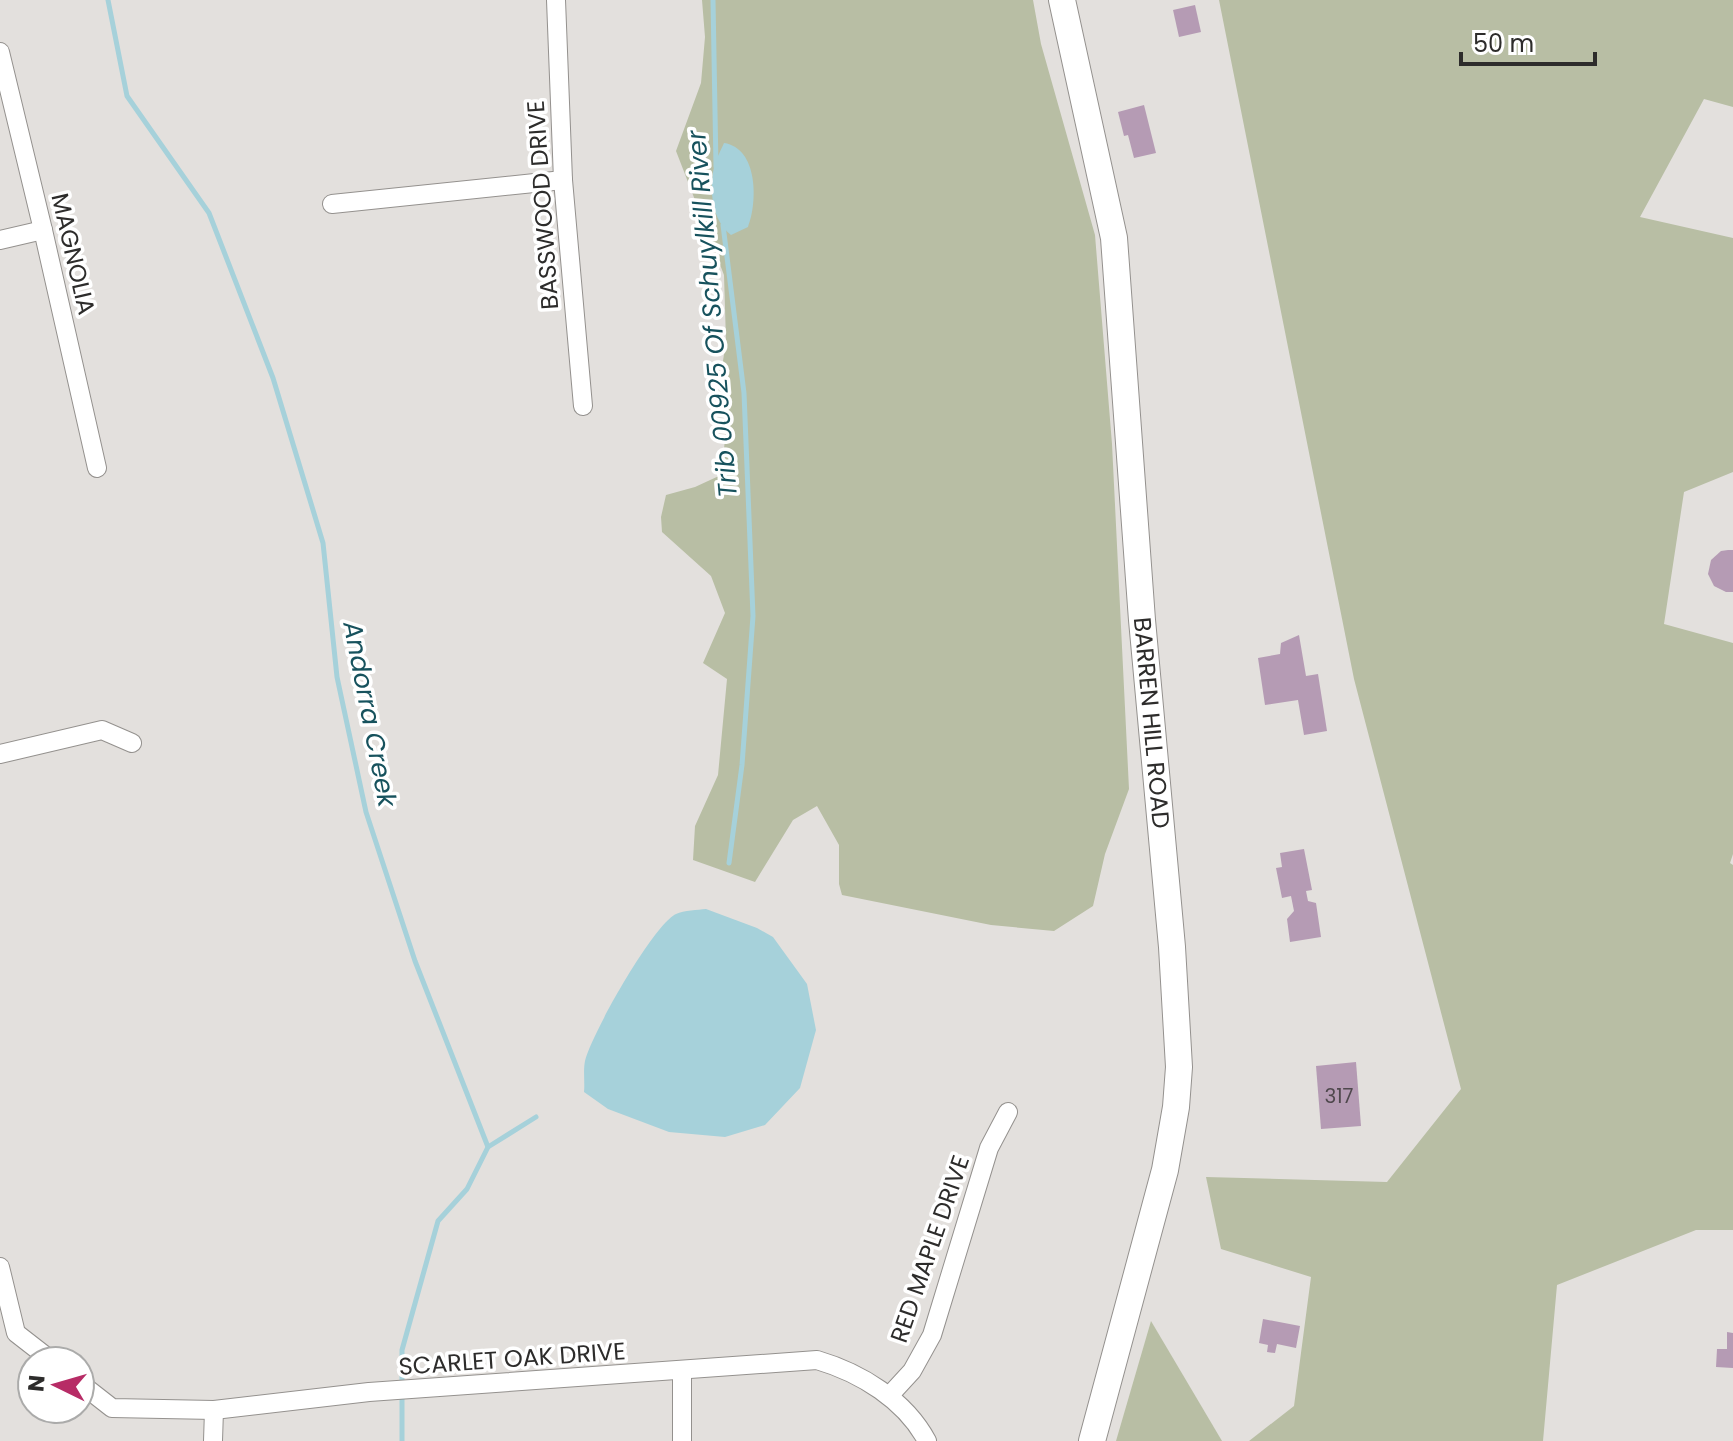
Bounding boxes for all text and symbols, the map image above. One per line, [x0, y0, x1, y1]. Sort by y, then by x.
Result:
scale bar [1461, 16, 1595, 66]
text: 50 m [1473, 27, 1534, 60]
street label: BASSWOOD DRIVE [519, 99, 566, 311]
water label: Trib 00925 Of Schuylkill River [678, 128, 746, 499]
street label: MAGNOLIA [43, 190, 103, 318]
street label: BARREN HILL ROAD [1126, 616, 1178, 830]
water label: Andorra Creek [334, 617, 406, 812]
house number: 317 [1324, 1082, 1354, 1110]
street label: RED MAPLE DRIVE [882, 1151, 977, 1347]
street label: SCARLET OAK DRIVE [397, 1334, 626, 1383]
north arrow [16, 1345, 96, 1425]
text: N [20, 1374, 53, 1393]

